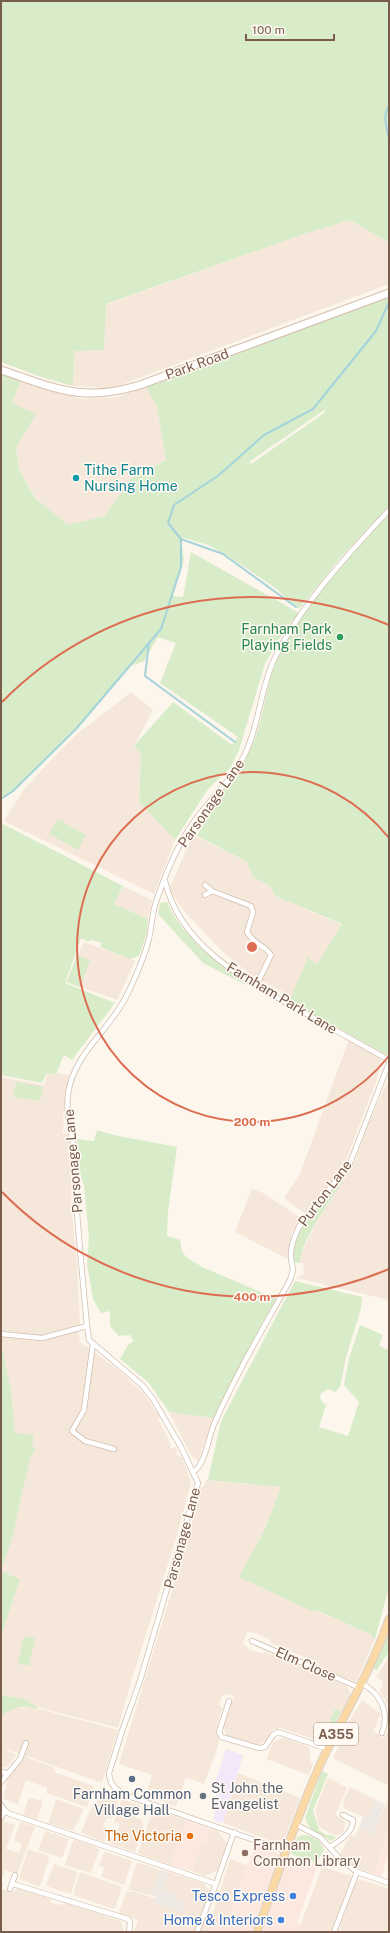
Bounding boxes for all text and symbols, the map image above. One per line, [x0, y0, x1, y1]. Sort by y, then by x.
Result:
scale bar [246, 16, 334, 42]
text: 100 m [252, 23, 285, 37]
street label: Park Road [163, 345, 231, 383]
place label: Tithe Farm Nursing Home [84, 462, 178, 494]
marker: Tithe Farm Nursing Home [71, 473, 81, 483]
place label: Farnham Park Playing Fields [241, 621, 332, 653]
marker: Farnham Park Playing Fields [335, 632, 345, 642]
street label: Parsonage Lane [175, 756, 247, 850]
centre of rings [245, 940, 259, 954]
street label: Farnham Park Lane [224, 959, 340, 1037]
street label: Parsonage Lane [60, 1108, 86, 1214]
text: 200 m [234, 1115, 270, 1129]
street label: Purton Lane [295, 1157, 355, 1229]
text: 400 m [234, 1290, 271, 1304]
street label: Parsonage Lane [161, 1486, 203, 1590]
street label: Elm Close [273, 1644, 339, 1684]
road number: A355 [314, 1723, 358, 1745]
marker: Farnham Common Village Hall [127, 1774, 137, 1784]
place label: St John the Evangelist [211, 1780, 283, 1812]
place label: Farnham Common Village Hall [73, 1786, 191, 1818]
marker: St John the Evangelist [198, 1791, 208, 1801]
place label: The Victoria [105, 1828, 182, 1844]
marker: The Victoria [185, 1831, 195, 1841]
place label: Farnham Common Library [253, 1837, 361, 1869]
marker: Farnham Common Library [240, 1848, 250, 1858]
place label: Tesco Express [192, 1888, 285, 1904]
marker: Tesco Express [288, 1891, 298, 1901]
place label: Home & Interiors [163, 1912, 273, 1928]
marker: Home & Interiors [276, 1915, 286, 1925]

